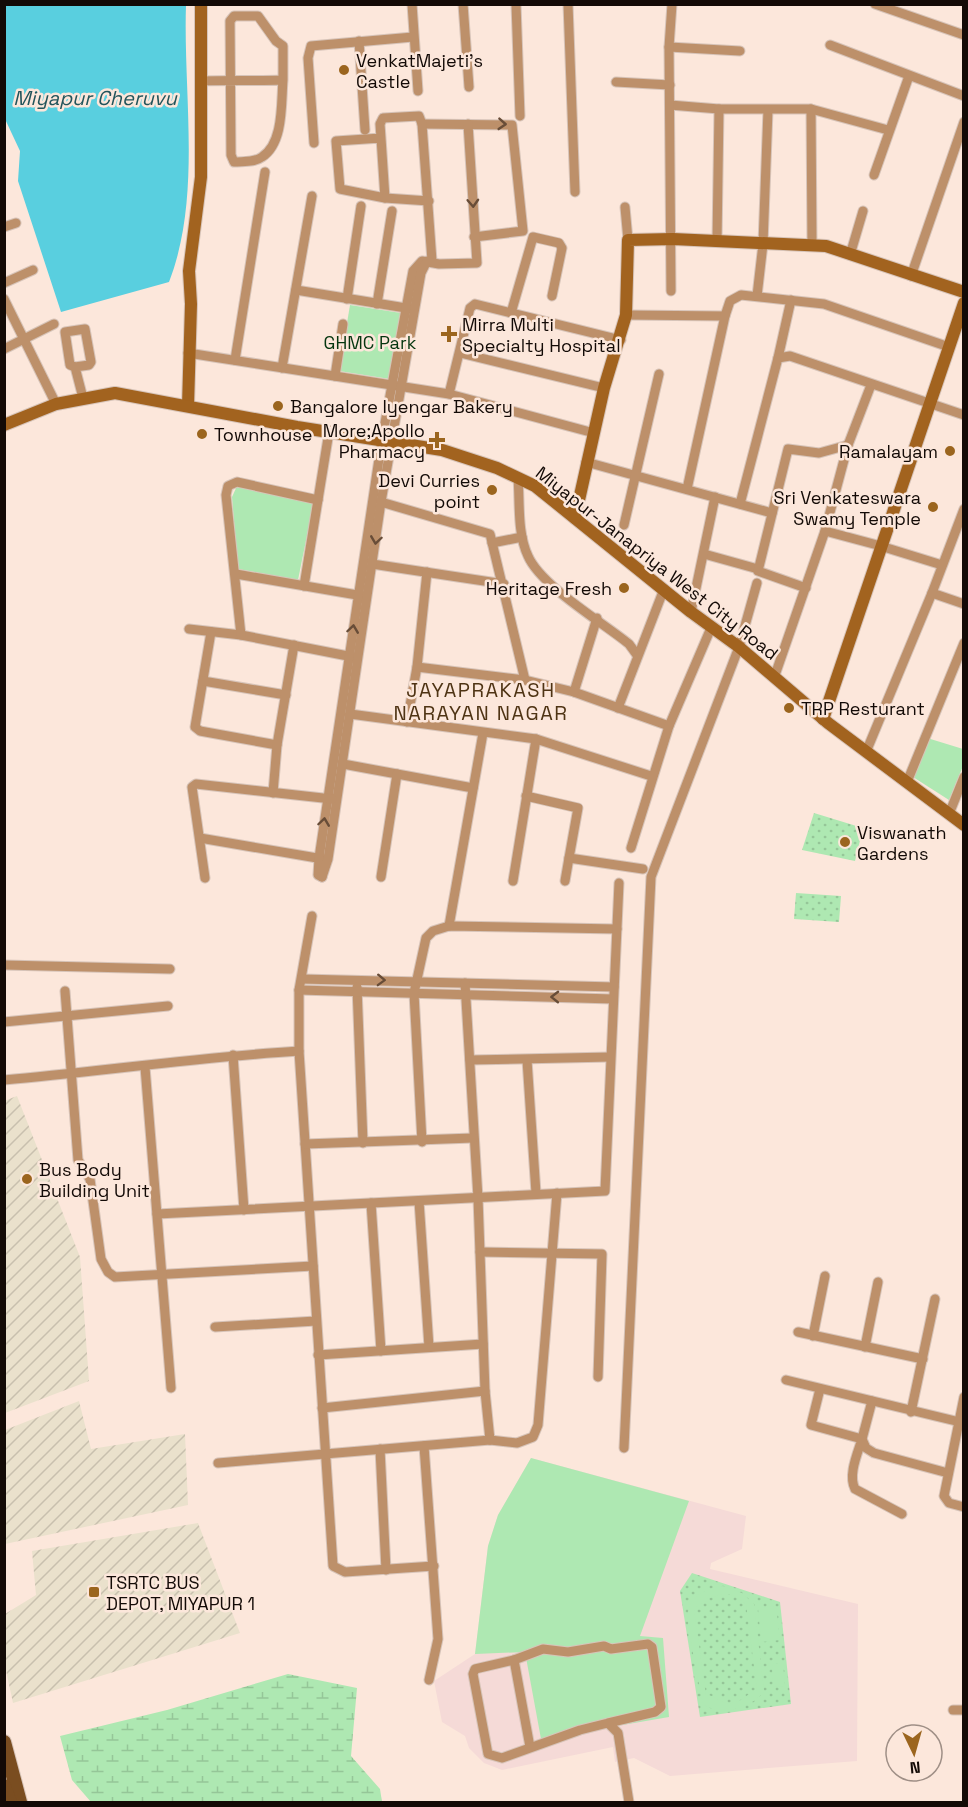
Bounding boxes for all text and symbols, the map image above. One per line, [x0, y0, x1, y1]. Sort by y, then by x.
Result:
place label: VenkatMajeti's Castle [356, 49, 483, 93]
marker: VenkatMajeti's Castle [337, 63, 351, 77]
water label: Miyapur Cheruvu [13, 85, 178, 111]
one-way arrow [497, 117, 506, 130]
one-way arrow [466, 199, 479, 208]
place label: Mirra Multi Specialty Hospital [462, 313, 621, 357]
marker: Mirra Multi Specialty Hospital [440, 325, 458, 343]
park label: GHMC Park [324, 331, 417, 354]
place label: Bangalore Iyengar Bakery [290, 395, 513, 418]
marker: Bangalore Iyengar Bakery [271, 399, 285, 413]
place label: More;Apollo Pharmacy [323, 419, 425, 463]
place label: Townhouse [214, 423, 313, 446]
marker: Townhouse [195, 427, 209, 441]
marker: More;Apollo Pharmacy [430, 433, 444, 447]
place label: Ramalayam [839, 440, 938, 463]
marker: Ramalayam [943, 444, 957, 458]
street label: Miyapur-Janapriya West City Road [531, 461, 783, 665]
place label: Devi Curries point [378, 469, 480, 513]
marker: Devi Curries point [485, 483, 499, 497]
place label: Sri Venkateswara Swamy Temple [774, 486, 921, 530]
marker: Sri Venkateswara Swamy Temple [926, 500, 940, 514]
one-way arrow [370, 536, 382, 545]
place label: Heritage Fresh [486, 577, 612, 600]
marker: Heritage Fresh [617, 581, 631, 595]
one-way arrow [346, 624, 359, 634]
district label: JAYAPRAKASH NARAYAN NAGAR [394, 677, 568, 726]
place label: TRP Resturant [801, 697, 925, 720]
marker: TRP Resturant [782, 701, 796, 715]
one-way arrow [318, 817, 330, 826]
place label: Viswanath Gardens [857, 821, 947, 865]
marker: Viswanath Gardens [838, 835, 852, 849]
one-way arrow [377, 974, 386, 987]
one-way arrow [550, 991, 559, 1003]
place label: Bus Body Building Unit [39, 1158, 150, 1202]
marker: Bus Body Building Unit [20, 1172, 34, 1186]
place label: TSRTC BUS DEPOT, MIYAPUR 1 [106, 1571, 255, 1615]
marker: TSRTC BUS DEPOT, MIYAPUR 1 [87, 1585, 101, 1599]
north arrow [884, 1723, 944, 1783]
text: N [909, 1757, 922, 1778]

